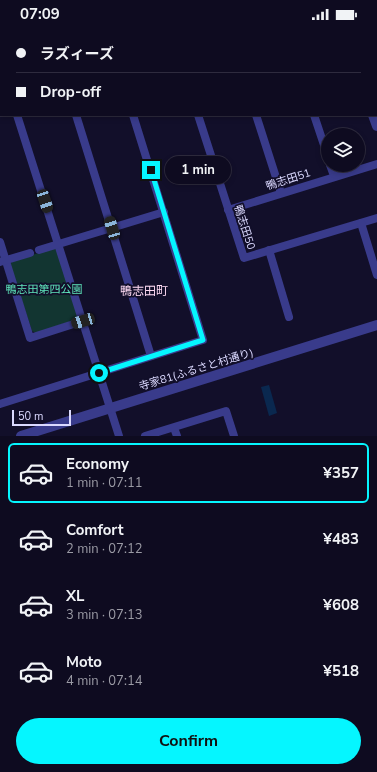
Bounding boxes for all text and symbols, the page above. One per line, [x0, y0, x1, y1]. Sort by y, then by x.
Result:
text: 07:09 [20, 4, 60, 24]
text: ラズィーズ [40, 44, 114, 64]
text: Drop-off [40, 82, 101, 102]
map controls [321, 128, 365, 172]
button: layers [321, 128, 365, 172]
callout: 1 min [165, 156, 231, 184]
route end [142, 161, 160, 179]
text: 1 min [181, 161, 215, 179]
street label: 鴨志田51 [264, 165, 312, 194]
car [36, 188, 54, 214]
street label: 鴨志田50 [230, 203, 259, 252]
car [103, 215, 121, 241]
park label: 鴨志田第四公園 [6, 282, 83, 297]
district label: 鴨志田町 [120, 283, 168, 299]
car [70, 312, 96, 330]
street label: 寺家81(ふるさと村通り) [137, 345, 255, 394]
route start [90, 364, 108, 382]
scale bar [12, 408, 71, 427]
text: 50 m [18, 409, 43, 424]
text: Economy [66, 454, 129, 474]
icon: car [18, 455, 54, 491]
text: ¥357 [323, 463, 359, 483]
text: 1 min · 07:11 [66, 474, 142, 492]
text: Comfort [66, 520, 123, 540]
icon: car [18, 521, 54, 557]
text: ¥483 [323, 529, 359, 549]
text: 2 min · 07:12 [66, 540, 142, 558]
text: XL [66, 586, 85, 606]
icon: car [18, 587, 54, 623]
text: ¥608 [323, 595, 359, 615]
text: 3 min · 07:13 [66, 606, 142, 624]
text: Moto [66, 652, 102, 672]
icon: car [18, 653, 54, 689]
text: ¥518 [323, 661, 359, 681]
text: 4 min · 07:14 [66, 672, 142, 690]
button: Confirm [16, 718, 361, 764]

